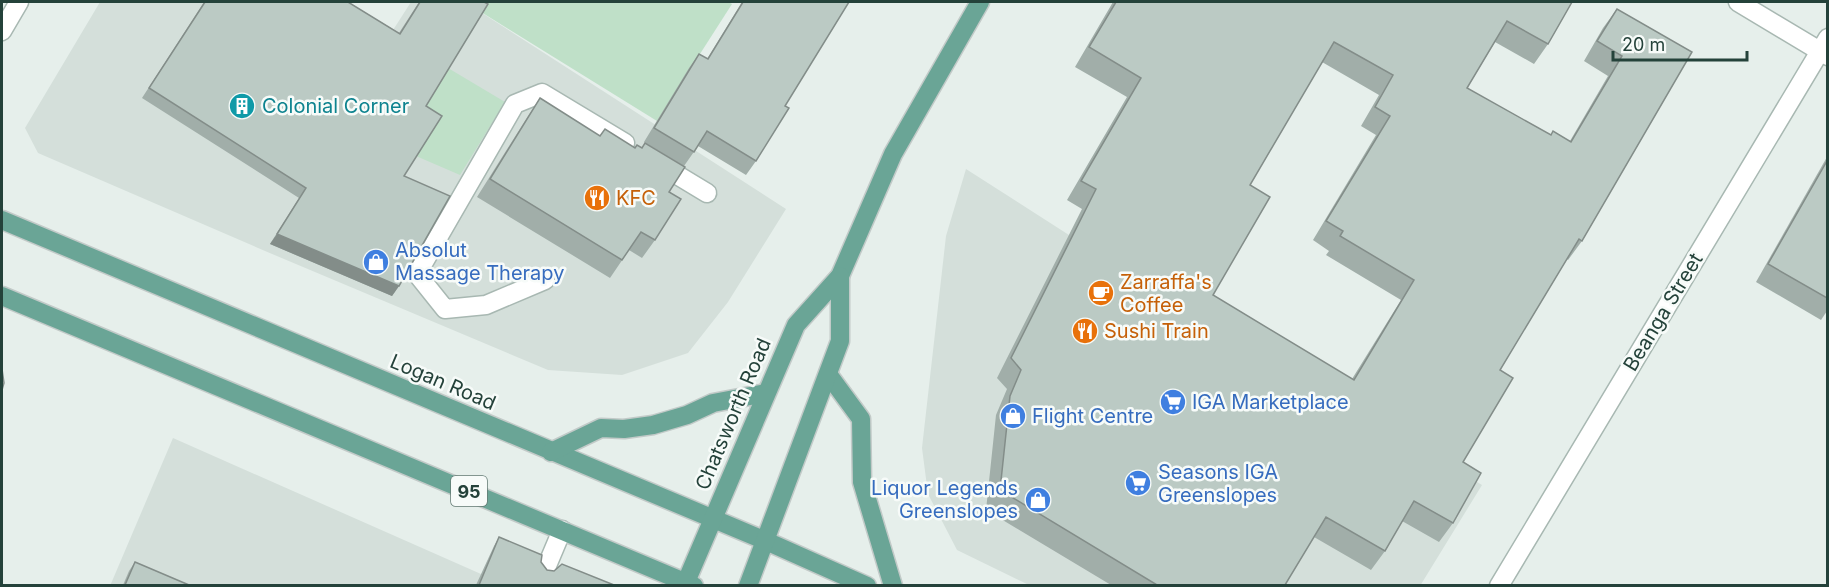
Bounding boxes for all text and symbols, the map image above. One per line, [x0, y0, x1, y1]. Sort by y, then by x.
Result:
scale bar [1613, 24, 1746, 62]
text: 20 m [1622, 34, 1665, 55]
building icon: Colonial Corner [227, 91, 257, 121]
place label: Colonial Corner [262, 94, 410, 118]
restaurant icon: KFC [582, 183, 612, 213]
place label: KFC [616, 186, 656, 210]
place label: Absolut Massage Therapy [395, 238, 564, 285]
shop icon: Absolut Massage Therapy [361, 247, 391, 277]
street label: Beanga Street [1618, 248, 1708, 375]
place label: Zarraffa's Coffee [1120, 270, 1212, 317]
cafe icon: Zarraffa's Coffee [1086, 278, 1116, 308]
restaurant icon: Sushi Train [1070, 316, 1100, 346]
place label: Sushi Train [1104, 319, 1209, 343]
street label: Chatsworth Road [690, 334, 776, 494]
street label: Logan Road [387, 349, 499, 415]
supermarket icon: IGA Marketplace [1158, 387, 1188, 417]
place label: IGA Marketplace [1192, 390, 1349, 414]
shop icon: Flight Centre [998, 401, 1028, 431]
place label: Flight Centre [1032, 404, 1153, 428]
place label: Seasons IGA Greenslopes [1158, 460, 1278, 507]
supermarket icon: Seasons IGA Greenslopes [1123, 468, 1153, 498]
road number: 95 [451, 476, 487, 506]
place label: Liquor Legends Greenslopes [871, 476, 1018, 523]
shop icon: Liquor Legends Greenslopes [1023, 485, 1053, 515]

